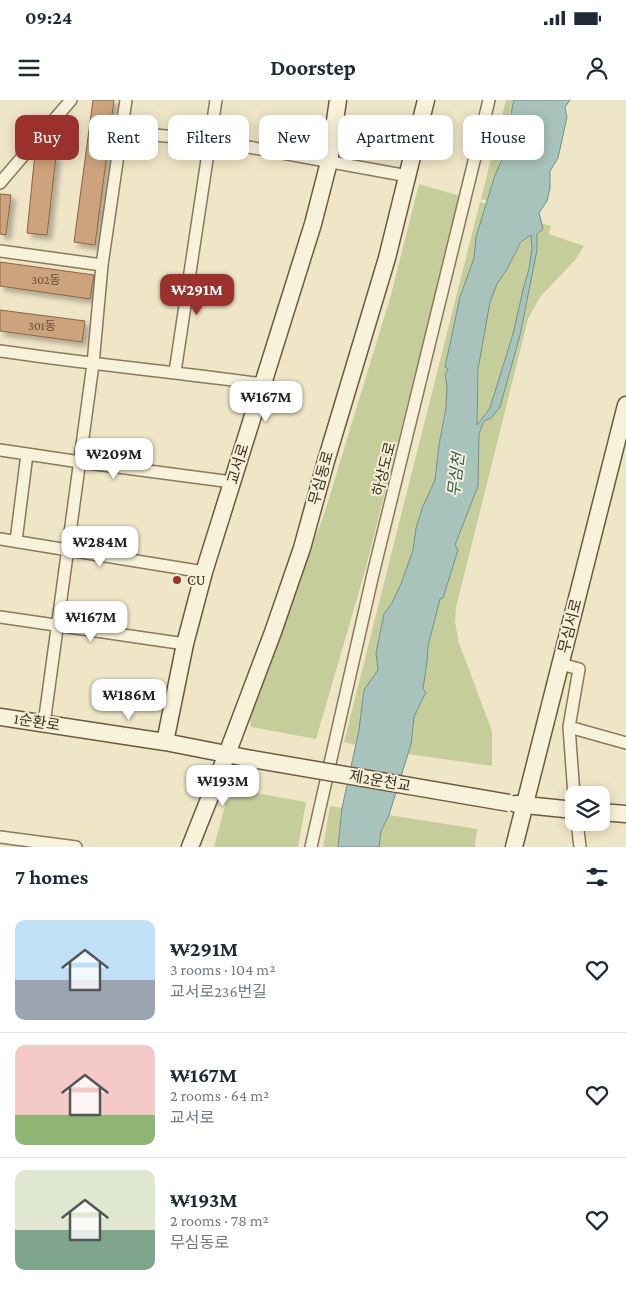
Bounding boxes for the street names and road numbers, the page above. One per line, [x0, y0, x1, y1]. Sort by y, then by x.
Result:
street label: 하상도로 [370, 440, 398, 498]
street label: 교서로 [224, 442, 252, 486]
street label: 무심동로 [306, 449, 336, 507]
street label: 무심서로 [556, 597, 584, 655]
street label: 1순환로 [13, 709, 61, 734]
street label: 제2운천교 [348, 767, 412, 794]

